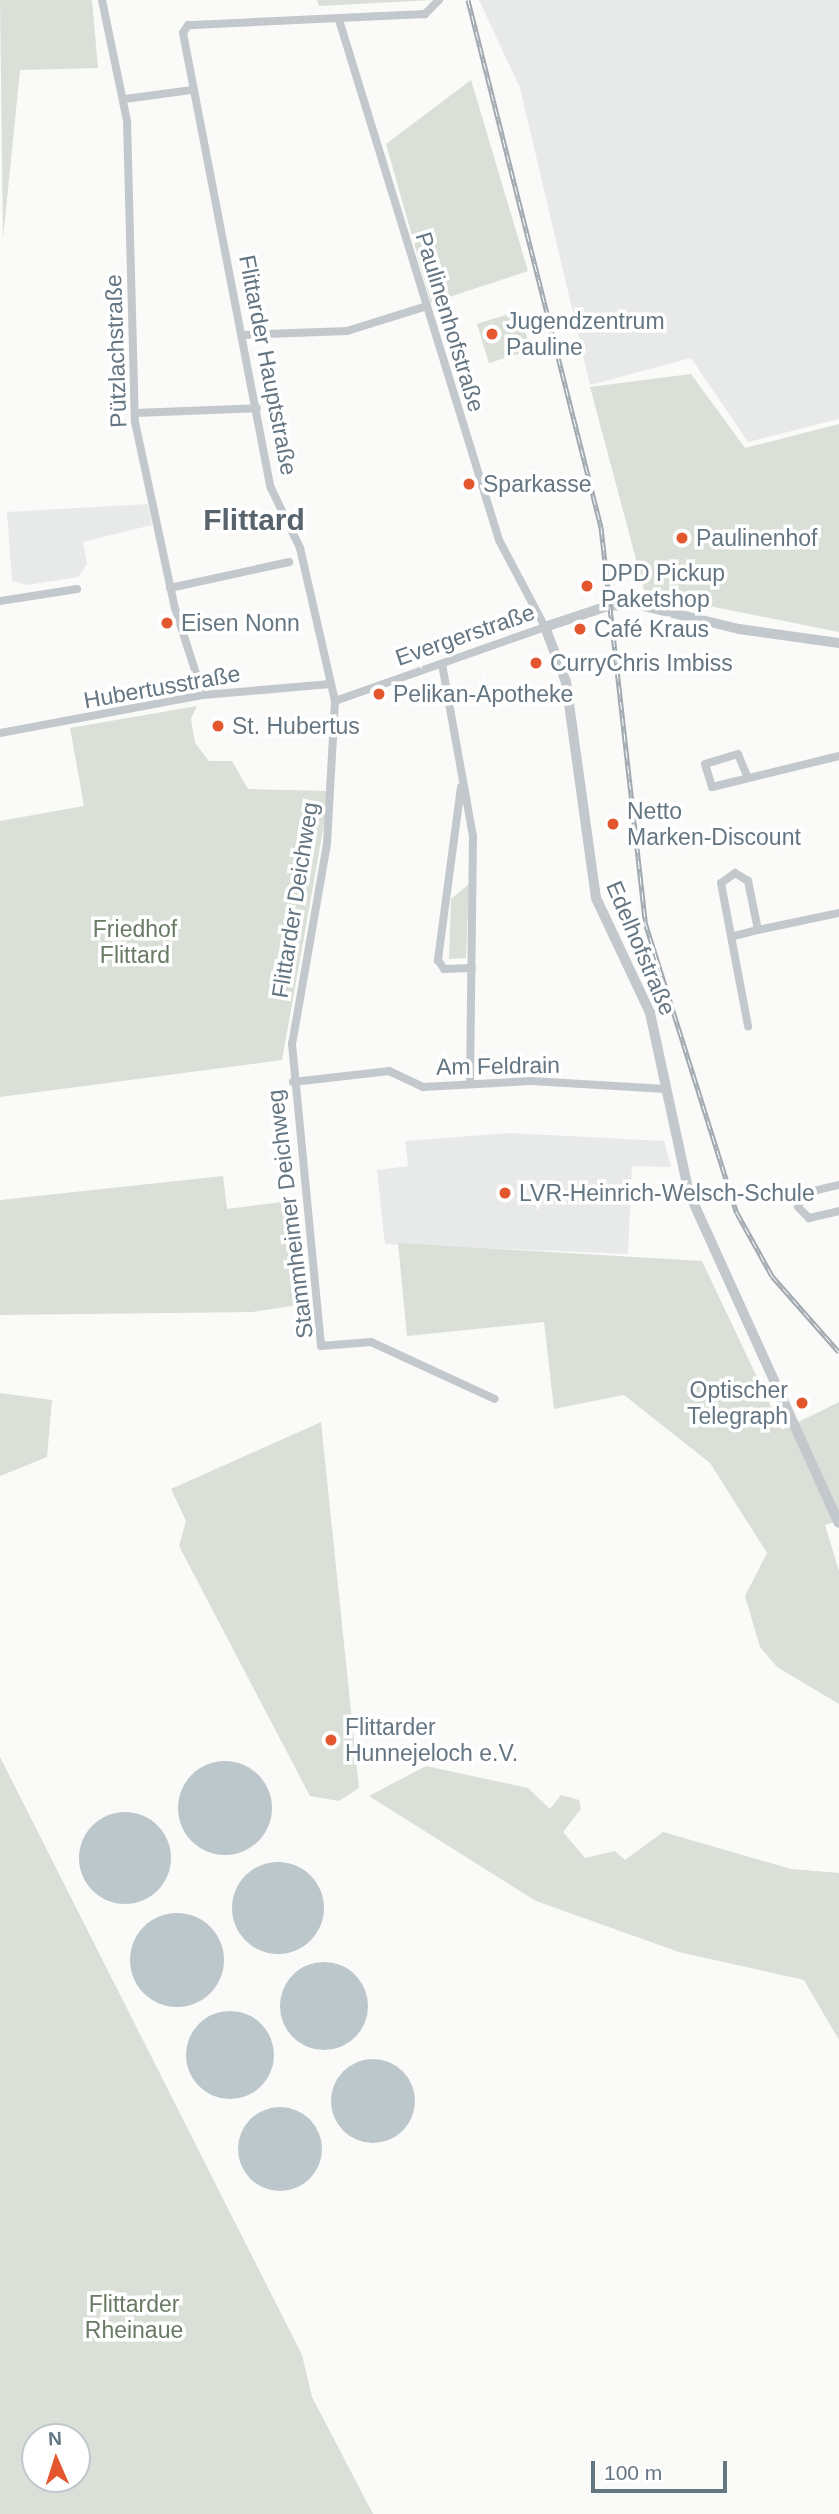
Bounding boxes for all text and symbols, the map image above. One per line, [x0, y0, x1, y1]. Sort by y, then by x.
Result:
street label: Paulinenhofstraße [410, 229, 490, 415]
street label: Flittarder Hauptstraße [233, 253, 303, 477]
street label: Pützlachstraße [100, 274, 132, 428]
place label: Jugendzentrum Pauline [506, 307, 665, 361]
marker: Jugendzentrum Pauline [484, 326, 500, 342]
place label: Sparkasse [483, 470, 592, 498]
marker: Sparkasse [461, 476, 477, 492]
district label: Flittard [203, 502, 305, 538]
place label: Paulinenhof [696, 524, 817, 552]
marker: Paulinenhof [674, 530, 690, 546]
place label: DPD Pickup Paketshop [601, 559, 725, 613]
marker: DPD Pickup Paketshop [579, 578, 595, 594]
street label: Evergerstraße [392, 598, 538, 672]
place label: Eisen Nonn [181, 609, 300, 637]
marker: Eisen Nonn [159, 615, 175, 631]
place label: Café Kraus [594, 615, 709, 643]
marker: Café Kraus [572, 621, 588, 637]
place label: CurryChris Imbiss [550, 649, 733, 677]
marker: CurryChris Imbiss [528, 655, 544, 671]
street label: Hubertusstraße [82, 660, 242, 714]
place label: Pelikan-Apotheke [393, 680, 573, 708]
marker: Pelikan-Apotheke [371, 686, 387, 702]
place label: St. Hubertus [232, 712, 360, 740]
marker: St. Hubertus [210, 718, 226, 734]
place label: Netto Marken-Discount [627, 797, 801, 851]
street label: Flittarder Deichweg [266, 800, 324, 1000]
marker: Netto Marken-Discount [605, 816, 621, 832]
street label: Edelhofstraße [600, 877, 682, 1019]
park label: Friedhof Flittard [93, 915, 177, 969]
street label: Am Feldrain [436, 1051, 560, 1081]
street label: Stammheimer Deichweg [261, 1088, 319, 1340]
place label: LVR-Heinrich-Welsch-Schule [519, 1179, 815, 1207]
marker: LVR-Heinrich-Welsch-Schule [497, 1185, 513, 1201]
place label: Optischer Telegraph [687, 1376, 788, 1430]
marker: Optischer Telegraph [794, 1395, 810, 1411]
place label: Flittarder Hunnejeloch e.V. [345, 1713, 518, 1767]
marker: Flittarder Hunnejeloch e.V. [323, 1732, 339, 1748]
park label: Flittarder Rheinaue [85, 2290, 183, 2344]
north arrow [21, 2423, 91, 2493]
text: N [48, 2428, 62, 2449]
scale bar [594, 2448, 730, 2492]
text: 100 m [604, 2461, 662, 2484]

